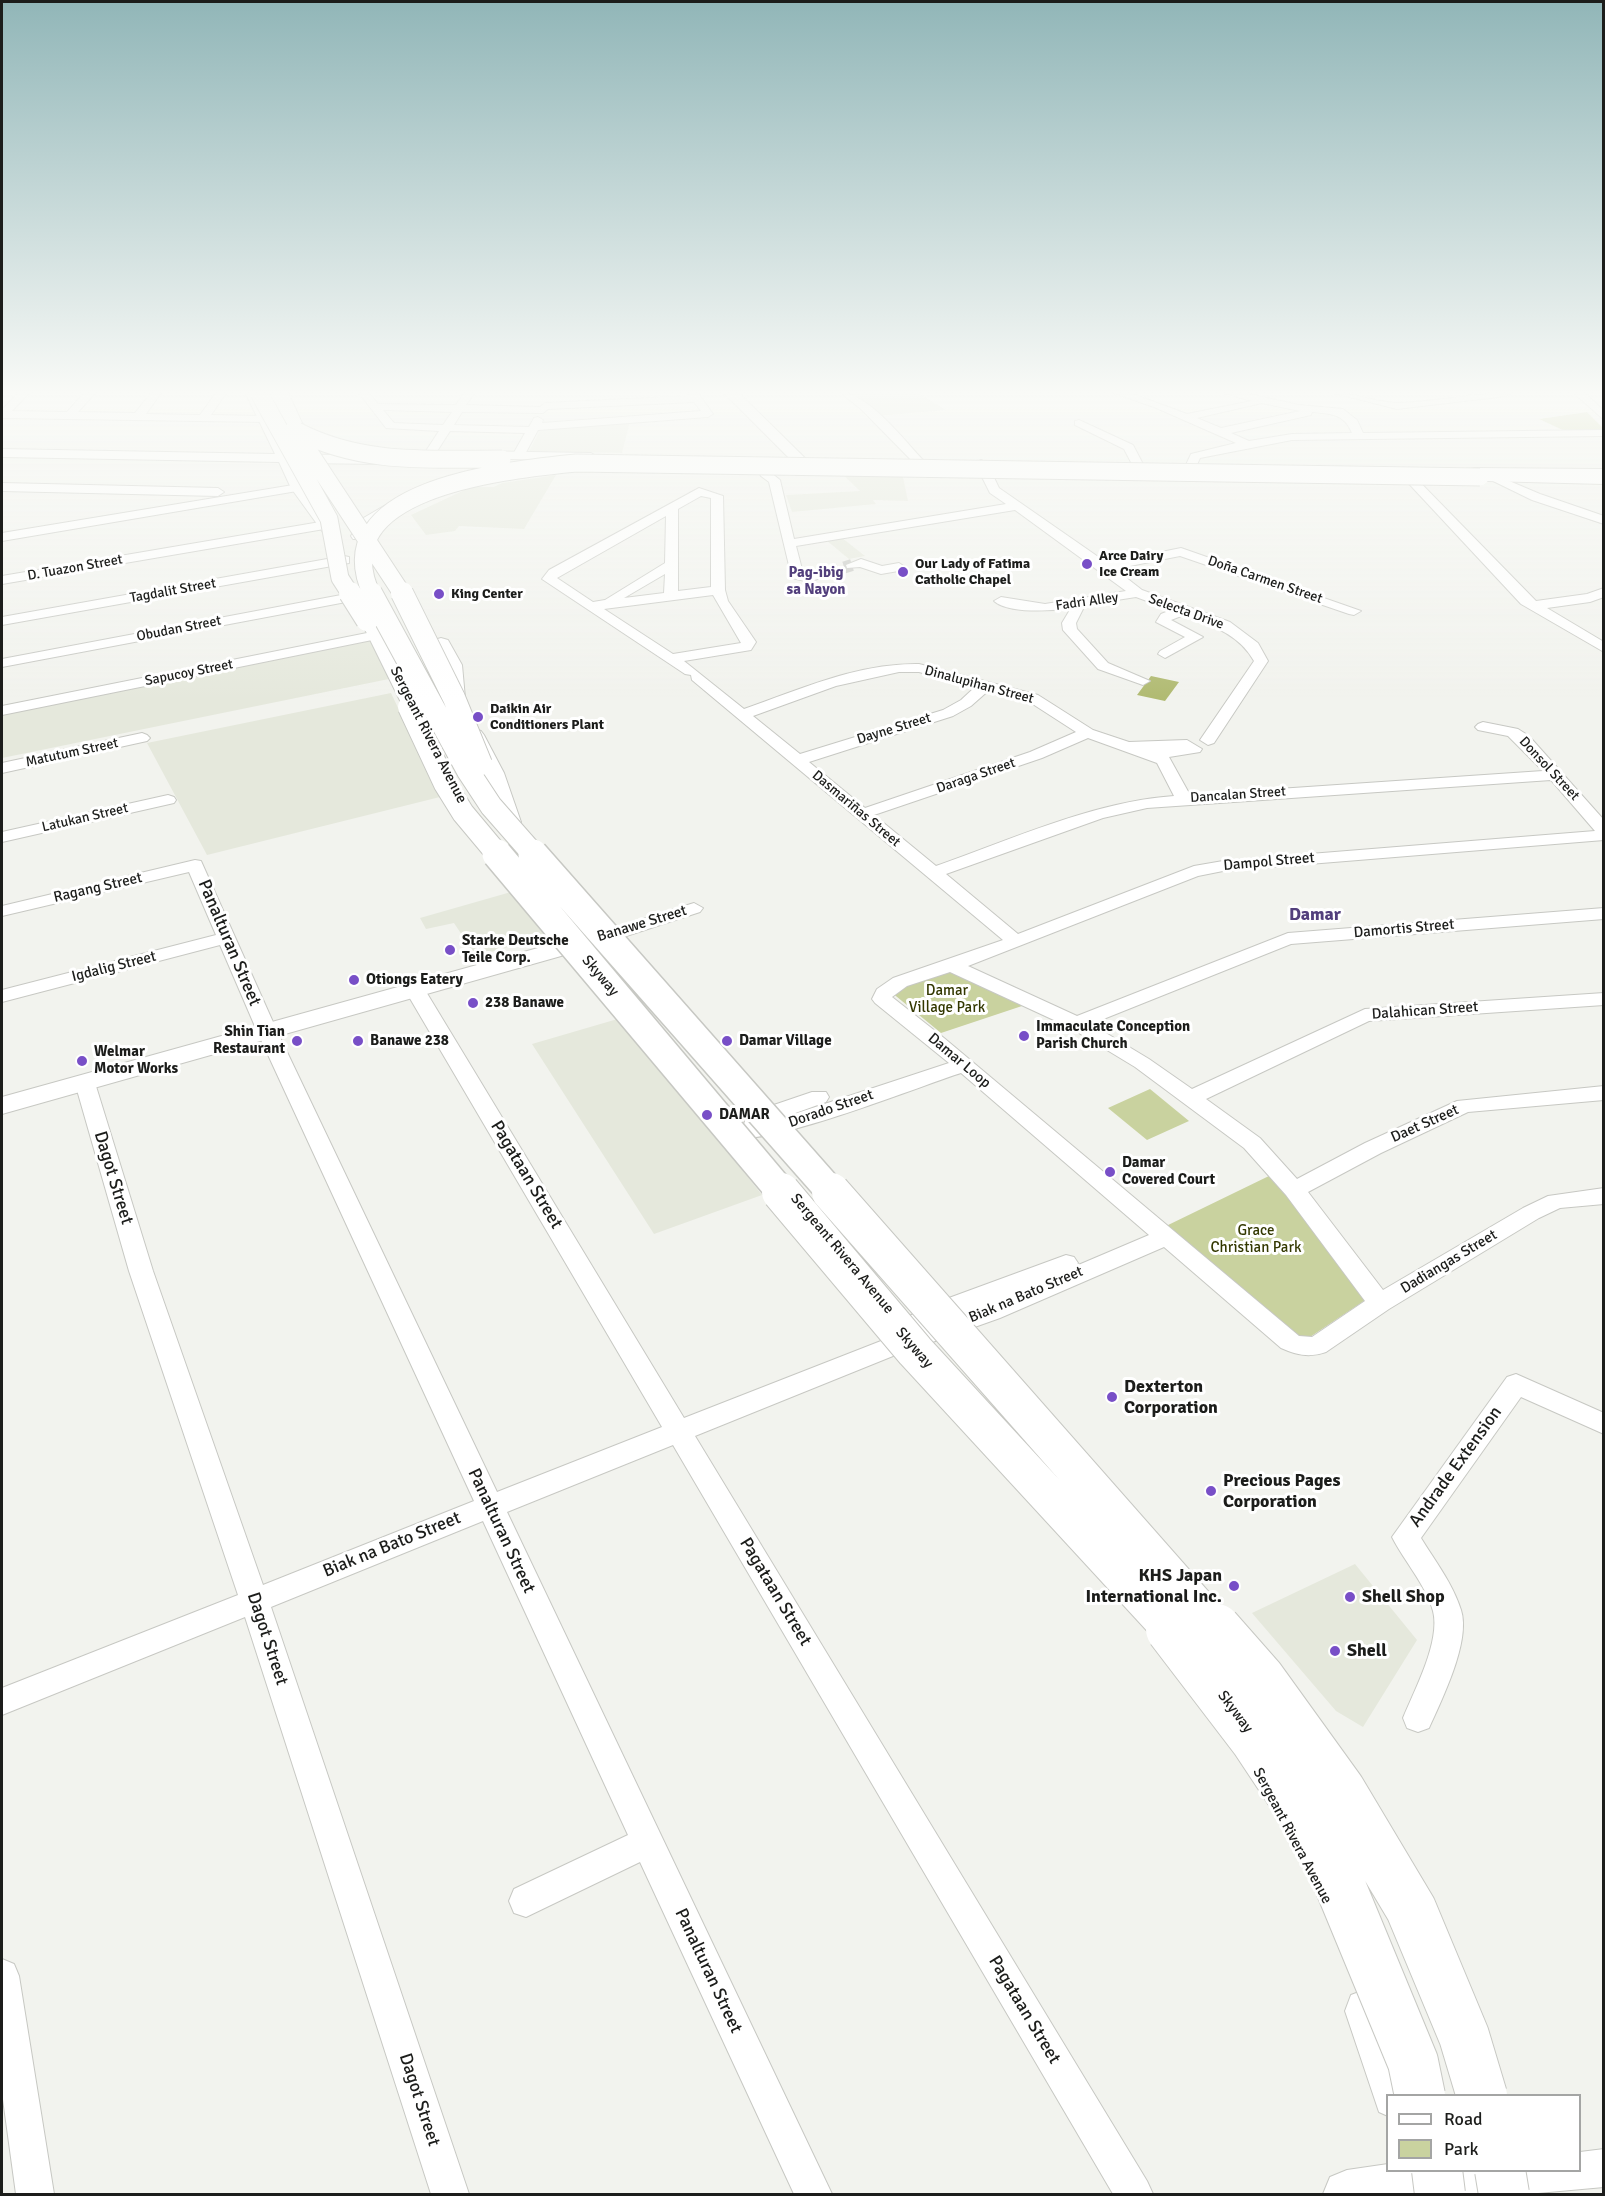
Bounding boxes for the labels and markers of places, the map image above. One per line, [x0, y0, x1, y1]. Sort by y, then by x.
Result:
place label: Arce Dairy Ice Cream [1099, 548, 1163, 580]
place label: Our Lady of Fatima Catholic Chapel [915, 556, 1030, 588]
marker: Arce Dairy Ice Cream [1080, 557, 1094, 571]
marker: Our Lady of Fatima Catholic Chapel [896, 565, 910, 579]
place label: King Center [451, 586, 523, 602]
marker: King Center [432, 587, 446, 601]
place label: Daikin Air Conditioners Plant [490, 701, 604, 734]
marker: Daikin Air Conditioners Plant [471, 710, 485, 724]
place label: Starke Deutsche Teile Corp. [462, 932, 569, 967]
marker: Starke Deutsche Teile Corp. [443, 943, 457, 957]
place label: Otiongs Eatery [366, 971, 463, 989]
marker: Otiongs Eatery [347, 973, 361, 987]
place label: 238 Banawe [485, 994, 564, 1012]
marker: 238 Banawe [466, 996, 480, 1010]
place label: Immaculate Conception Parish Church [1036, 1018, 1190, 1053]
place label: Shin Tian Restaurant [213, 1023, 285, 1058]
marker: Immaculate Conception Parish Church [1017, 1029, 1031, 1043]
place label: Banawe 238 [370, 1032, 449, 1050]
place label: Damar Village [739, 1032, 832, 1050]
marker: Shin Tian Restaurant [290, 1034, 304, 1048]
marker: Banawe 238 [351, 1034, 365, 1048]
marker: Damar Village [720, 1034, 734, 1048]
place label: Welmar Motor Works [94, 1043, 178, 1078]
marker: Welmar Motor Works [75, 1054, 89, 1068]
place label: DAMAR [719, 1106, 770, 1124]
marker: DAMAR [700, 1108, 714, 1122]
place label: Damar Covered Court [1122, 1154, 1215, 1189]
marker: Damar Covered Court [1103, 1165, 1117, 1179]
place label: Dexterton Corporation [1124, 1376, 1218, 1418]
marker: Dexterton Corporation [1105, 1390, 1119, 1404]
place label: Precious Pages Corporation [1223, 1470, 1340, 1512]
marker: Precious Pages Corporation [1204, 1484, 1218, 1498]
place label: KHS Japan International Inc. [1085, 1565, 1222, 1608]
marker: KHS Japan International Inc. [1227, 1579, 1241, 1593]
place label: Shell Shop [1362, 1586, 1445, 1608]
marker: Shell Shop [1343, 1590, 1357, 1604]
place label: Shell [1347, 1640, 1387, 1662]
marker: Shell [1328, 1644, 1342, 1658]

